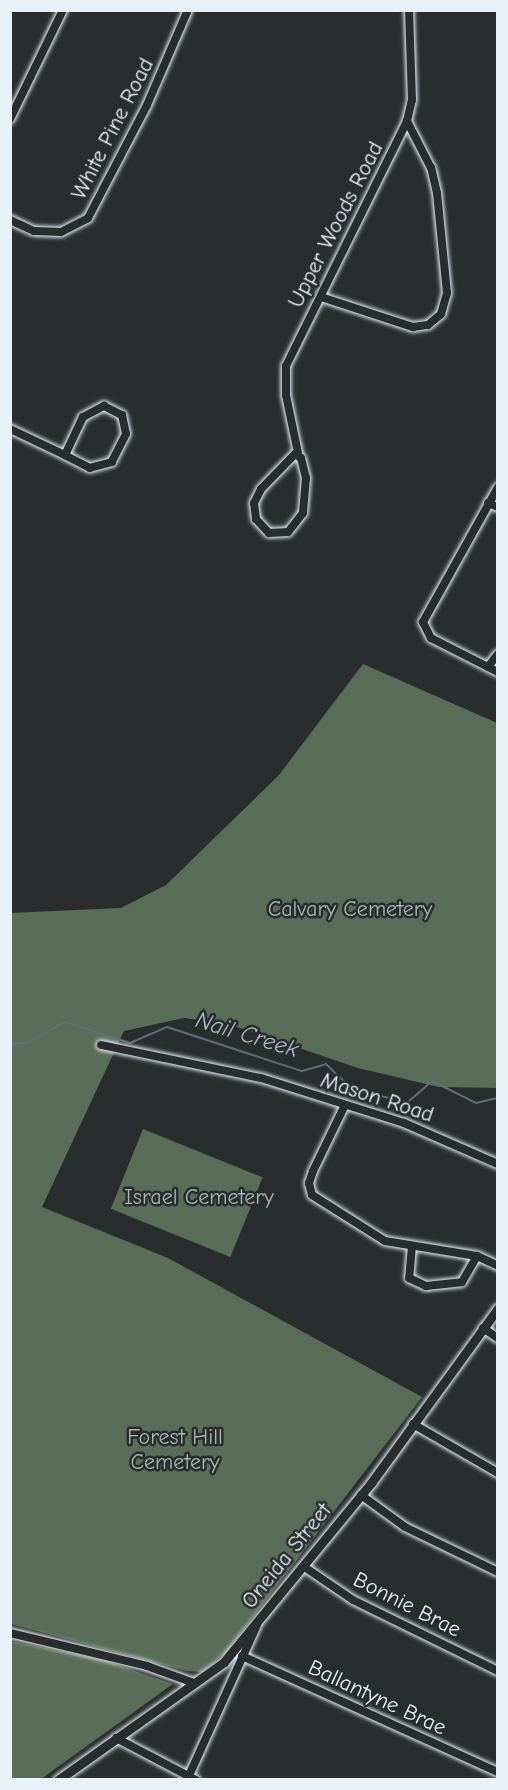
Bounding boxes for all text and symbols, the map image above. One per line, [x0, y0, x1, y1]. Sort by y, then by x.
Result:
street label: White Pine Road [66, 54, 160, 204]
street label: Upper Woods Road [283, 138, 389, 312]
park label: Calvary Cemetery [268, 897, 432, 923]
water label: Nail Creek [192, 1006, 302, 1064]
street label: Mason Road [317, 1067, 437, 1129]
park label: Israel Cemetery [124, 1185, 274, 1211]
park label: Forest Hill Cemetery [127, 1424, 223, 1476]
street label: Oneida Street [237, 1498, 337, 1614]
street label: Bonnie Brae [349, 1567, 465, 1643]
street label: Ballantyne Brae [304, 1655, 450, 1741]

